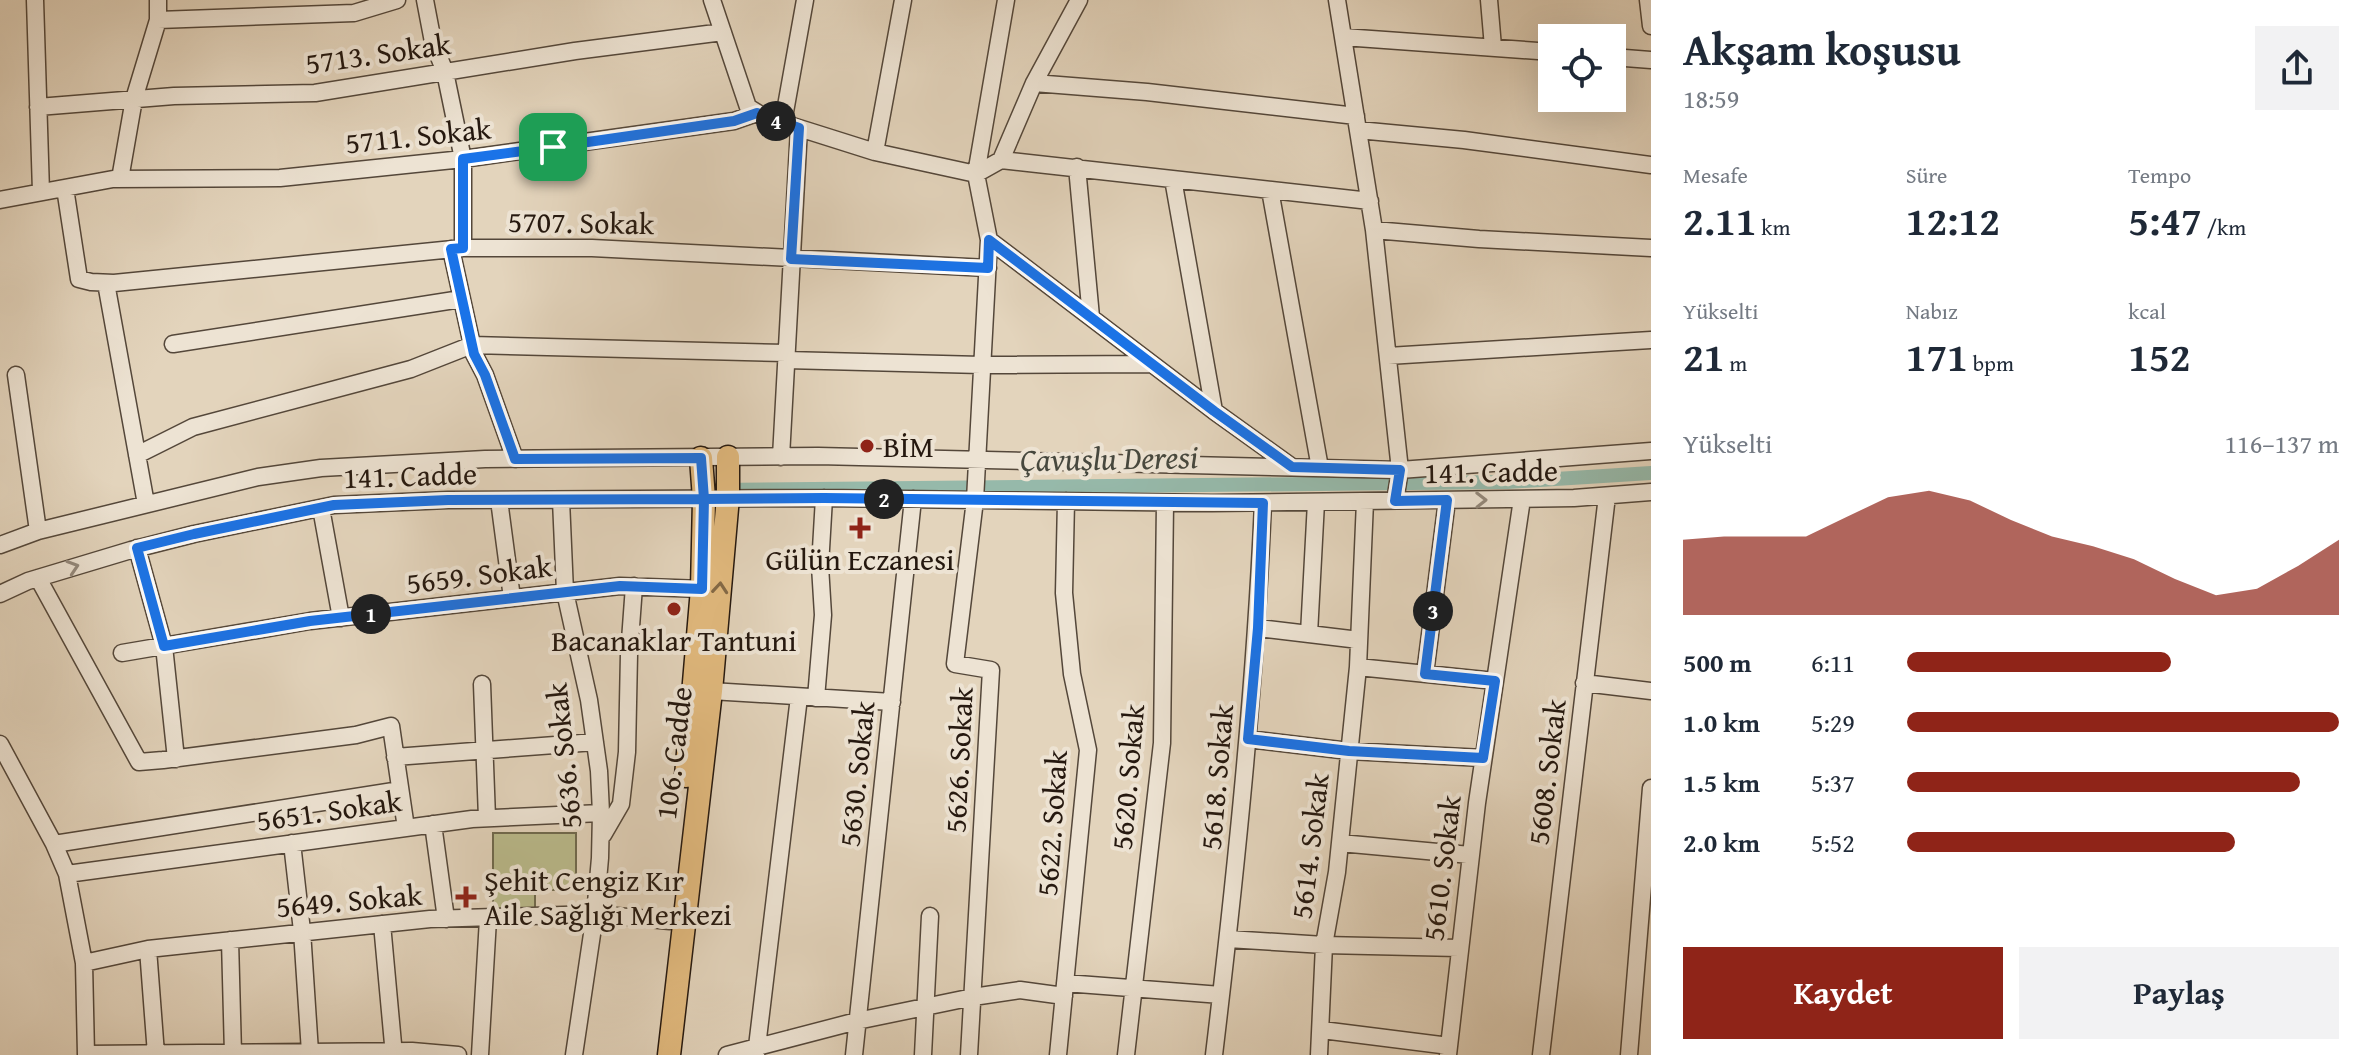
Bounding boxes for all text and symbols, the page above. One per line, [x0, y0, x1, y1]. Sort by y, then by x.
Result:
text: Akşam koşusu [1683, 17, 1961, 81]
street label: 5713. Sokak [303, 21, 454, 85]
map controls [1538, 24, 1626, 112]
button: locate [1538, 24, 1626, 112]
button: share [2255, 26, 2339, 110]
text: 18:59 [1683, 79, 1739, 118]
pin: 4 [756, 101, 796, 141]
street label: 5711. Sokak [343, 105, 494, 165]
text: 4 [770, 105, 782, 137]
pin [519, 113, 587, 181]
icon: arrive [531, 125, 575, 169]
text: Mesafe [1683, 159, 1748, 191]
text: Süre [1906, 159, 1947, 191]
text: Tempo [2128, 159, 2191, 191]
text: 2.11 [1683, 191, 1756, 250]
text: 12:12 [1906, 191, 2000, 250]
text: 5:47 [2128, 191, 2202, 250]
street label: 5707. Sokak [507, 199, 655, 245]
text: km [1756, 211, 1790, 243]
text: /km [2202, 211, 2246, 243]
text: Yükselti [1683, 295, 1758, 327]
text: Nabız [1906, 295, 1958, 327]
text: kcal [2128, 295, 2166, 327]
text: 21 [1683, 327, 1724, 386]
text: 171 [1906, 327, 1968, 386]
text: 152 [2128, 327, 2191, 386]
text: m [1724, 347, 1747, 379]
text: bpm [1968, 347, 2014, 379]
place label: BİM [883, 424, 934, 468]
text: Yükselti [1683, 424, 1772, 463]
text: 116–137 m [2225, 424, 2339, 463]
water label: Çavuşlu Deresi [1020, 433, 1198, 483]
marker: BİM [858, 437, 876, 455]
street label: 141. Cadde [1424, 448, 1558, 494]
street label: 141. Cadde [342, 451, 478, 499]
pin: 2 [864, 479, 904, 519]
text: 2 [878, 483, 890, 515]
one-way arrow [1475, 491, 1488, 508]
marker: Gülün Eczanesi [851, 519, 869, 537]
place label: Gülün Eczanesi [765, 537, 955, 581]
street label: 5659. Sokak [404, 543, 555, 605]
one-way arrow [66, 560, 79, 576]
one-way arrow [711, 581, 728, 594]
pin: 3 [1413, 591, 1453, 631]
pin: 1 [351, 594, 391, 634]
text: 3 [1427, 595, 1439, 627]
text: 1 [365, 598, 377, 630]
marker: Bacanaklar Tantuni [665, 600, 683, 618]
place label: Bacanaklar Tantuni [551, 618, 797, 662]
text: 500 m [1683, 643, 1751, 682]
text: 6:11 [1811, 643, 1855, 682]
street label: 5636. Sokak [533, 680, 593, 831]
street label: 106. Cadde [643, 684, 703, 822]
street label: 5626. Sokak [932, 685, 984, 834]
street label: 5608. Sokak [1515, 696, 1577, 847]
street label: 5630. Sokak [826, 698, 886, 849]
street label: 5620. Sokak [1099, 701, 1155, 852]
street label: 5618. Sokak [1188, 701, 1244, 852]
text: 1.0 km [1683, 703, 1760, 742]
text: 5:29 [1811, 703, 1855, 742]
street label: 5622. Sokak [1024, 748, 1078, 897]
text: 1.5 km [1683, 763, 1760, 802]
text: 5:37 [1811, 763, 1855, 802]
street label: 5614. Sokak [1278, 770, 1340, 921]
street label: 5651. Sokak [254, 778, 405, 842]
street label: 5610. Sokak [1410, 792, 1472, 943]
text: 2.0 km [1683, 823, 1760, 862]
text: 5:52 [1811, 823, 1855, 862]
place label: Şehit Cengiz Kır Aile Sağlığı Merkezi [484, 858, 732, 936]
street label: 5649. Sokak [274, 872, 425, 928]
marker: Şehit Cengiz Kır Aile Sağlığı Merkezi [455, 886, 477, 908]
button: Kaydet [1683, 947, 2003, 1039]
button: Paylaş [2019, 947, 2339, 1039]

